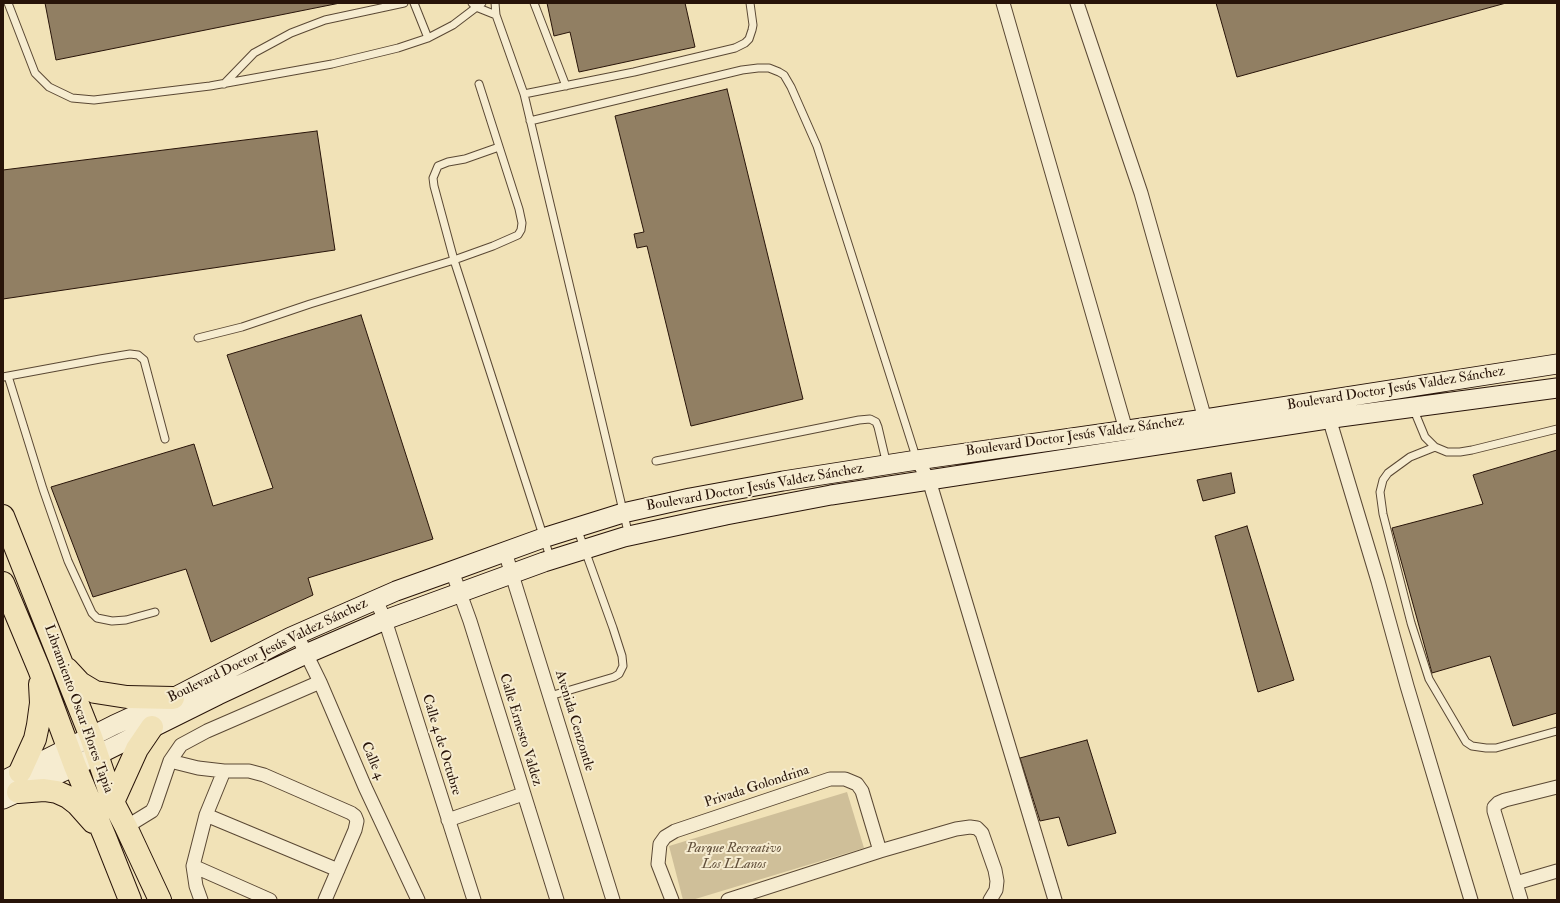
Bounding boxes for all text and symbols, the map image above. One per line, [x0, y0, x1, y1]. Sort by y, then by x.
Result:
street label: Boulevard Doctor Jesús Valdez Sánchez [1286, 363, 1506, 415]
street label: Boulevard Doctor Jesús Valdez Sánchez [965, 413, 1185, 461]
street label: Boulevard Doctor Jesús Valdez Sánchez [645, 461, 865, 515]
street label: Boulevard Doctor Jesús Valdez Sánchez [165, 595, 371, 707]
street label: Libramiento Oscar Flores Tapia [40, 623, 116, 795]
street label: Avenida Cenzontle [551, 668, 597, 774]
street label: Calle Ernesto Valdez [495, 672, 545, 788]
street label: Calle 4 de Octubre [418, 692, 464, 798]
street label: Calle 4 [357, 740, 387, 782]
street label: Privada Golondrina [703, 762, 811, 812]
park label: Parque Recreativo Los LLanos [686, 841, 782, 874]

